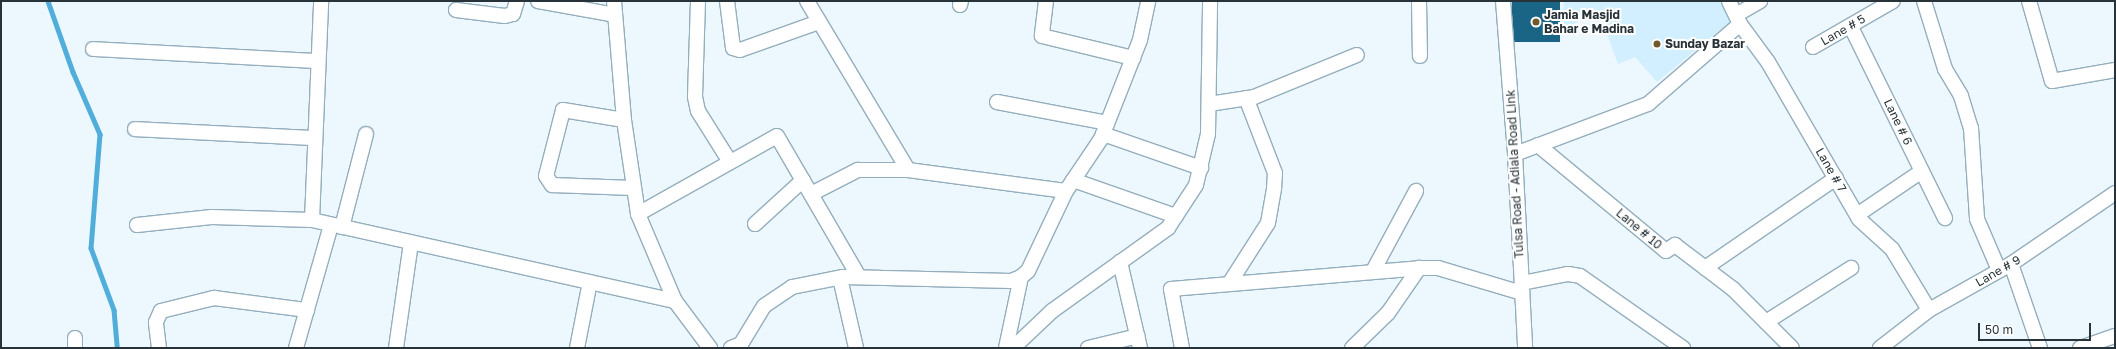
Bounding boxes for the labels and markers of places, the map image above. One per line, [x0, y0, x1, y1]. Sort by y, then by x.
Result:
place label: Jamia Masjid Bahar e Madina [1544, 8, 1634, 36]
marker: Jamia Masjid Bahar e Madina [1531, 17, 1541, 27]
place label: Sunday Bazar [1665, 37, 1745, 51]
marker: Sunday Bazar [1652, 39, 1662, 49]

